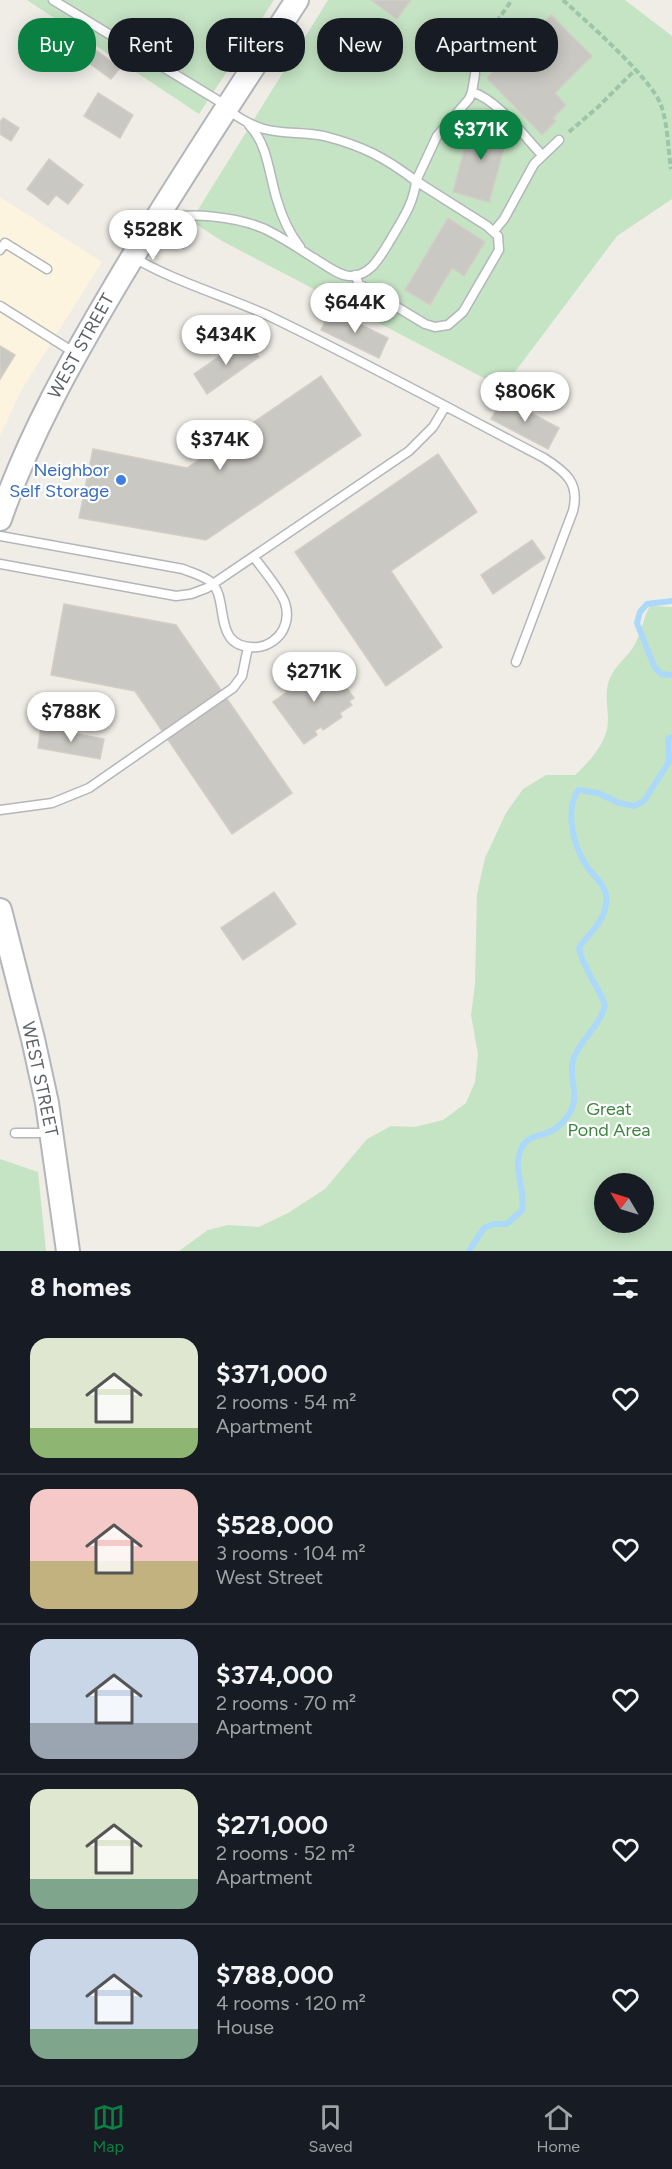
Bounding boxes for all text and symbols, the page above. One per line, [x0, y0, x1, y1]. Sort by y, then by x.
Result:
chip: Buy [18, 18, 96, 72]
chip: Rent [108, 18, 194, 72]
chip: Filters [206, 18, 305, 72]
chip: New [317, 18, 403, 72]
chip: Apartment [415, 18, 558, 72]
pin: $371K [439, 110, 523, 161]
text: $371K [453, 117, 509, 141]
pin: $528K [111, 210, 195, 261]
text: $528K [123, 217, 183, 241]
pin: $644K [313, 283, 397, 334]
street label: WEST STREET [43, 290, 119, 402]
text: $644K [324, 290, 386, 314]
pin: $434K [184, 315, 268, 366]
text: $434K [196, 322, 256, 346]
pin: $806K [483, 372, 567, 423]
text: $806K [494, 379, 556, 403]
pin: $374K [178, 420, 262, 471]
text: $374K [190, 427, 250, 451]
place label: Neighbor Self Storage [9, 459, 109, 502]
marker: Neighbor Self Storage [114, 473, 128, 487]
pin: $271K [272, 652, 356, 703]
text: $271K [286, 659, 342, 683]
pin: $788K [29, 692, 113, 743]
text: $788K [41, 699, 101, 723]
street label: WEST STREET [17, 1020, 63, 1139]
park label: Great Pond Area [568, 1098, 651, 1141]
north arrow [594, 1173, 654, 1233]
map controls [594, 1173, 654, 1233]
text: 8 homes [30, 1271, 131, 1303]
icon: filters [609, 1271, 642, 1304]
text: $371,000 [216, 1358, 328, 1390]
icon: home [78, 1362, 150, 1434]
icon: heart [609, 1382, 642, 1415]
text: 2 rooms · 54 m² [216, 1390, 356, 1414]
text: Apartment [216, 1414, 313, 1438]
text: $528,000 [216, 1509, 334, 1541]
icon: home [78, 1513, 150, 1585]
icon: heart [609, 1533, 642, 1566]
text: 3 rooms · 104 m² [216, 1541, 366, 1565]
text: West Street [216, 1565, 323, 1589]
text: $374,000 [216, 1659, 333, 1691]
icon: home [78, 1663, 150, 1735]
icon: heart [609, 1683, 642, 1716]
text: 2 rooms · 70 m² [216, 1691, 356, 1715]
text: Apartment [216, 1715, 313, 1739]
text: $271,000 [216, 1809, 328, 1841]
icon: home [78, 1813, 150, 1885]
icon: heart [609, 1833, 642, 1866]
text: 2 rooms · 52 m² [216, 1841, 355, 1865]
text: Apartment [216, 1865, 313, 1889]
text: $788,000 [216, 1959, 334, 1991]
icon: home [78, 1963, 150, 2035]
icon: heart [609, 1983, 642, 2016]
text: 4 rooms · 120 m² [216, 1991, 366, 2015]
text: House [216, 2015, 274, 2039]
tab: Map [92, 2101, 125, 2156]
tab: Saved [309, 2101, 353, 2156]
tab: Home [536, 2101, 580, 2156]

